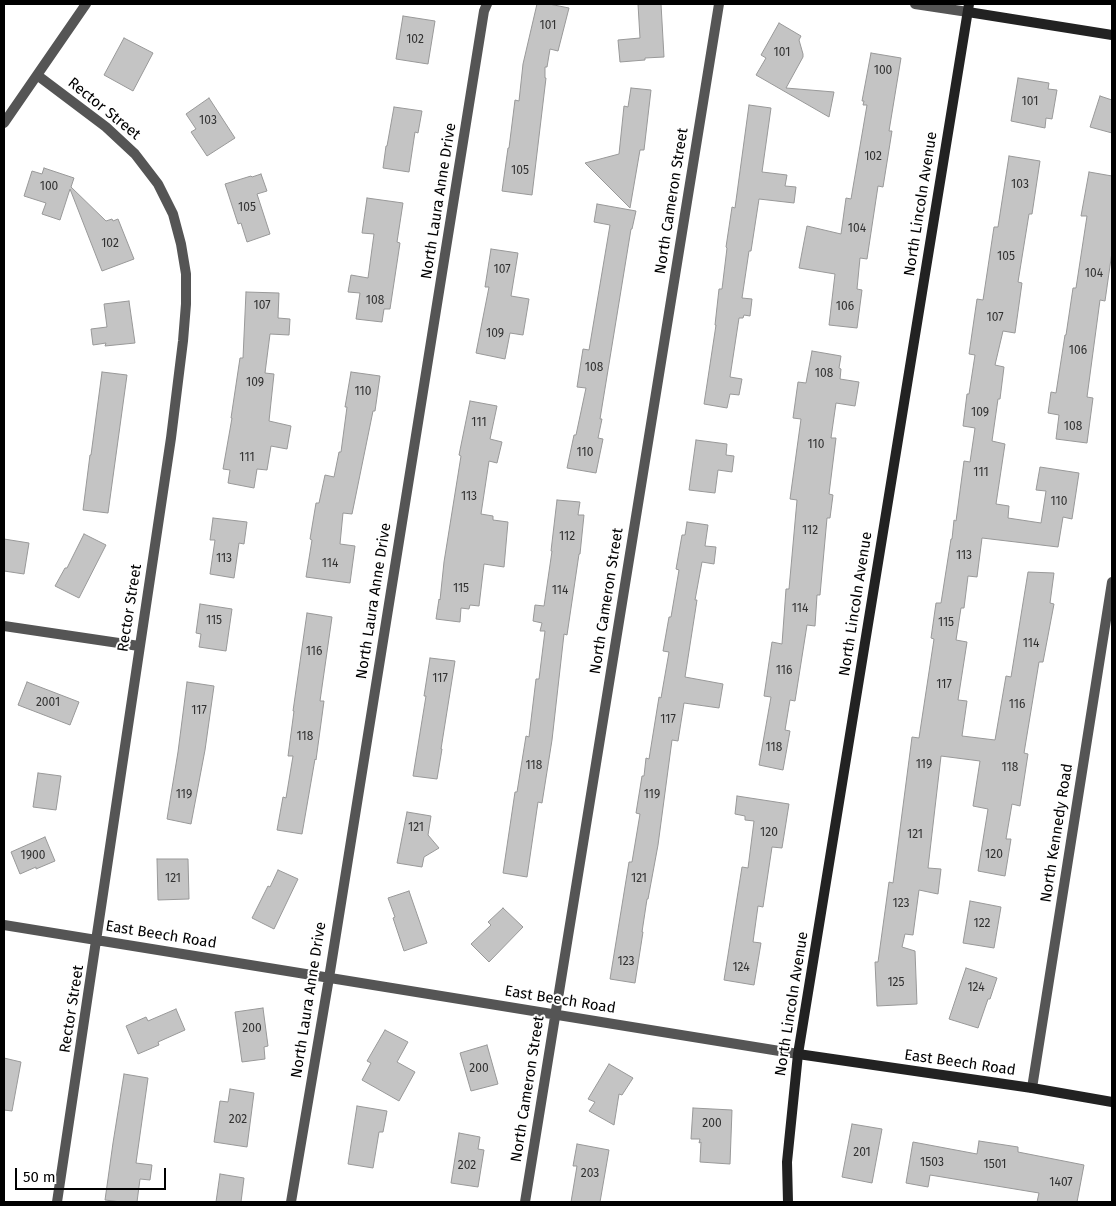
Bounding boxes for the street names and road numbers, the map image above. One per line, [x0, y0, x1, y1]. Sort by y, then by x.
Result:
street label: Rector Street [64, 74, 144, 144]
street label: North Laura Anne Drive [418, 122, 460, 280]
street label: North Cameron Street [652, 127, 692, 275]
street label: North Lincoln Avenue [901, 130, 941, 278]
street label: North Laura Anne Drive [353, 522, 395, 680]
street label: North Cameron Street [587, 527, 627, 675]
street label: North Lincoln Avenue [836, 530, 876, 678]
street label: Rector Street [114, 563, 146, 653]
street label: North Kennedy Road [1037, 762, 1077, 904]
street label: East Beech Road [104, 917, 218, 953]
street label: North Laura Anne Drive [288, 921, 330, 1079]
street label: North Lincoln Avenue [772, 930, 812, 1078]
street label: Rector Street [56, 964, 88, 1054]
street label: East Beech Road [503, 982, 617, 1018]
street label: North Cameron Street [508, 1015, 548, 1163]
street label: East Beech Road [903, 1046, 1017, 1080]

